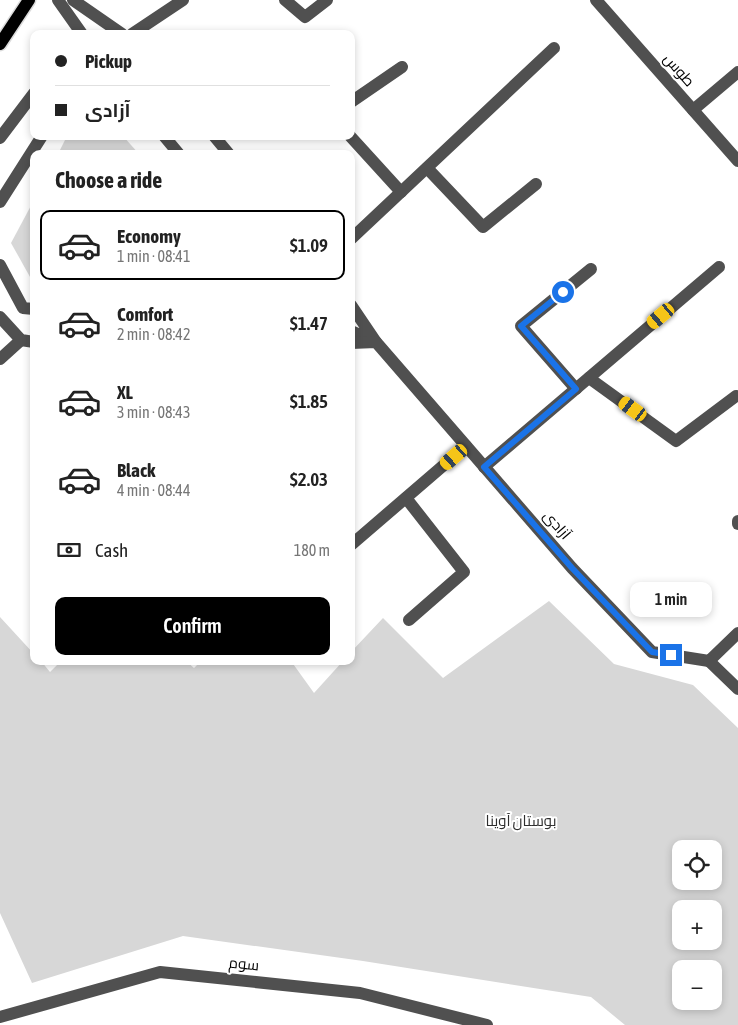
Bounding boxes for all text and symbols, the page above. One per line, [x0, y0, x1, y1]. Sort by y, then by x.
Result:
text: Pickup [85, 50, 132, 72]
street label: طوس [659, 50, 698, 91]
text: آزادی [85, 99, 131, 121]
text: Choose a ride [55, 167, 162, 193]
icon: car [57, 223, 102, 268]
text: Economy [117, 225, 181, 247]
text: $1.09 [290, 234, 328, 256]
text: 1 min · 08:41 [117, 247, 190, 265]
route start [552, 281, 574, 303]
icon: car [57, 301, 102, 346]
car [644, 301, 677, 331]
text: Comfort [117, 303, 173, 325]
text: $1.47 [290, 312, 328, 334]
text: 2 min · 08:42 [117, 325, 190, 343]
icon: car [57, 379, 102, 424]
text: XL [117, 381, 133, 403]
text: $1.85 [290, 390, 328, 412]
car [616, 394, 649, 424]
text: 3 min · 08:43 [117, 403, 190, 421]
car [437, 441, 470, 473]
icon: car [57, 457, 102, 502]
text: Black [117, 459, 155, 481]
text: $2.03 [290, 468, 328, 490]
text: 4 min · 08:44 [117, 481, 190, 499]
street label: آزادی [539, 507, 575, 544]
icon: cash [55, 536, 83, 564]
text: Cash [95, 539, 128, 561]
text: 180 m [294, 541, 330, 559]
callout: 1 min [630, 582, 712, 618]
text: 1 min [655, 590, 687, 608]
button: Confirm [55, 597, 330, 655]
route end [660, 644, 682, 666]
park label: بوستان آوینا [485, 812, 557, 831]
map controls [672, 840, 722, 1010]
button: locate [672, 840, 722, 890]
button: + [672, 900, 722, 950]
street label: سوم [228, 953, 260, 976]
button: − [672, 960, 722, 1010]

